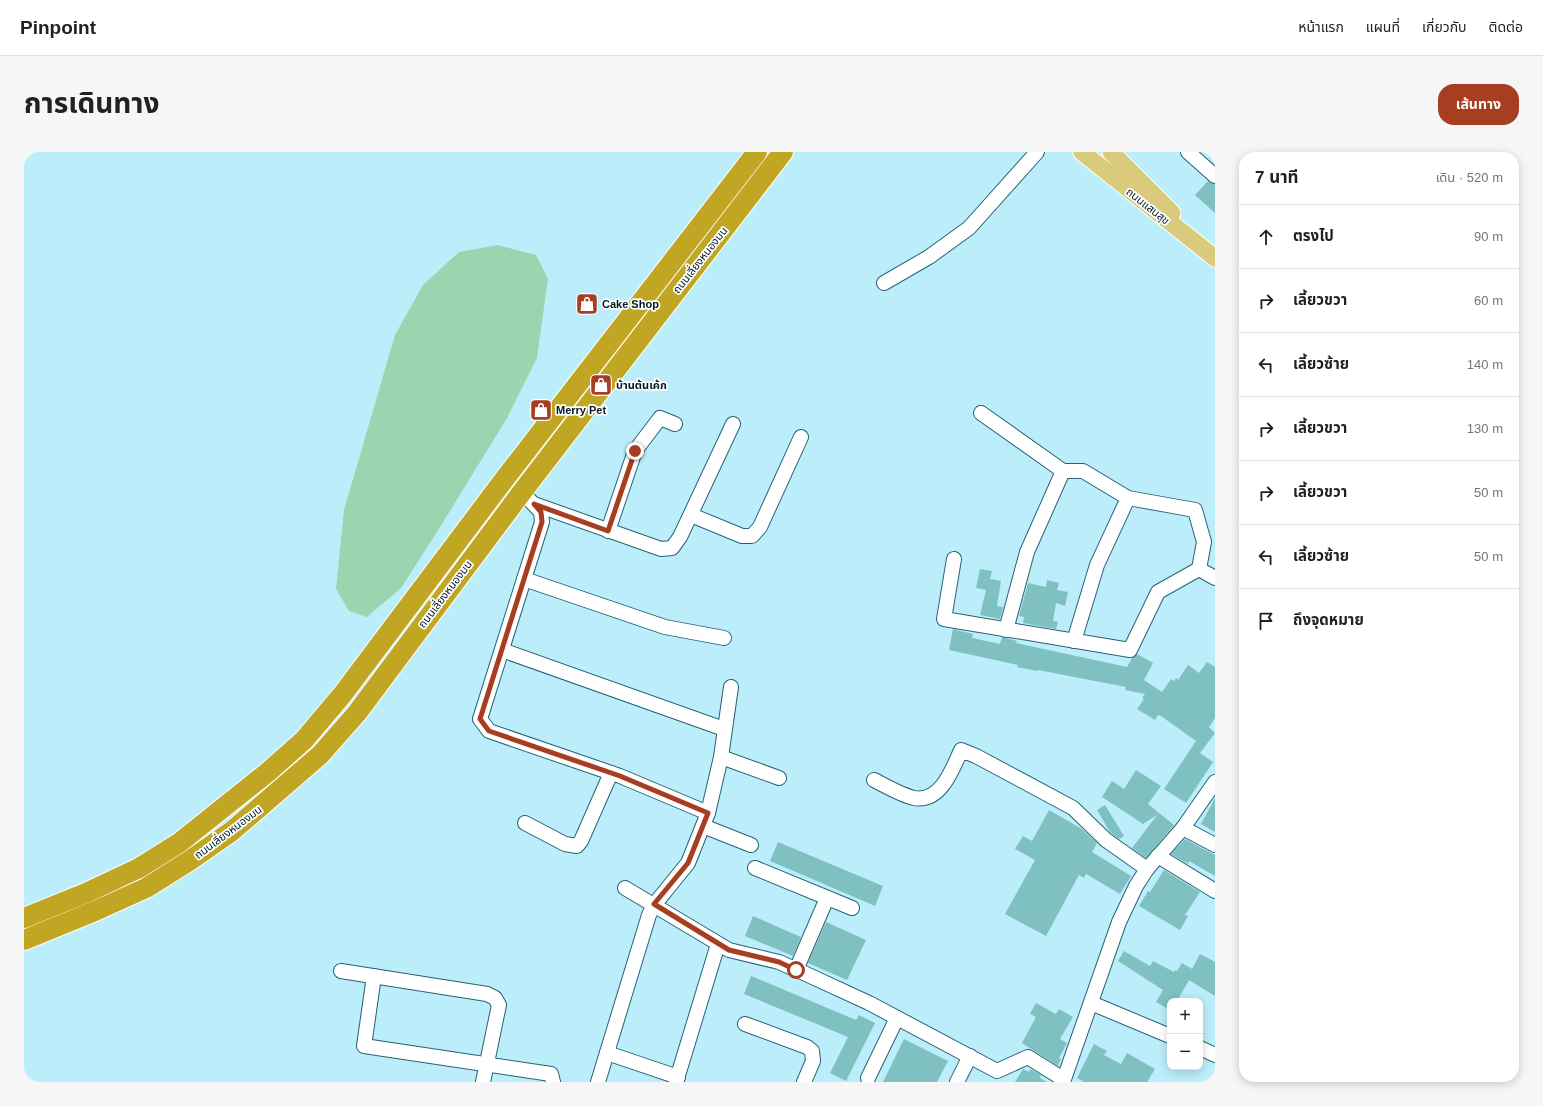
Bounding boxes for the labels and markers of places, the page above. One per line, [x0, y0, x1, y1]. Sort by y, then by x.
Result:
shop icon: Cake Shop [574, 291, 600, 317]
place label: Cake Shop [602, 298, 659, 310]
shop icon: บ้านต้นเค้ก [588, 372, 614, 398]
place label: บ้านต้นเค้ก [616, 379, 667, 391]
shop icon: Merry Pet [528, 397, 554, 423]
place label: Merry Pet [556, 404, 606, 416]

